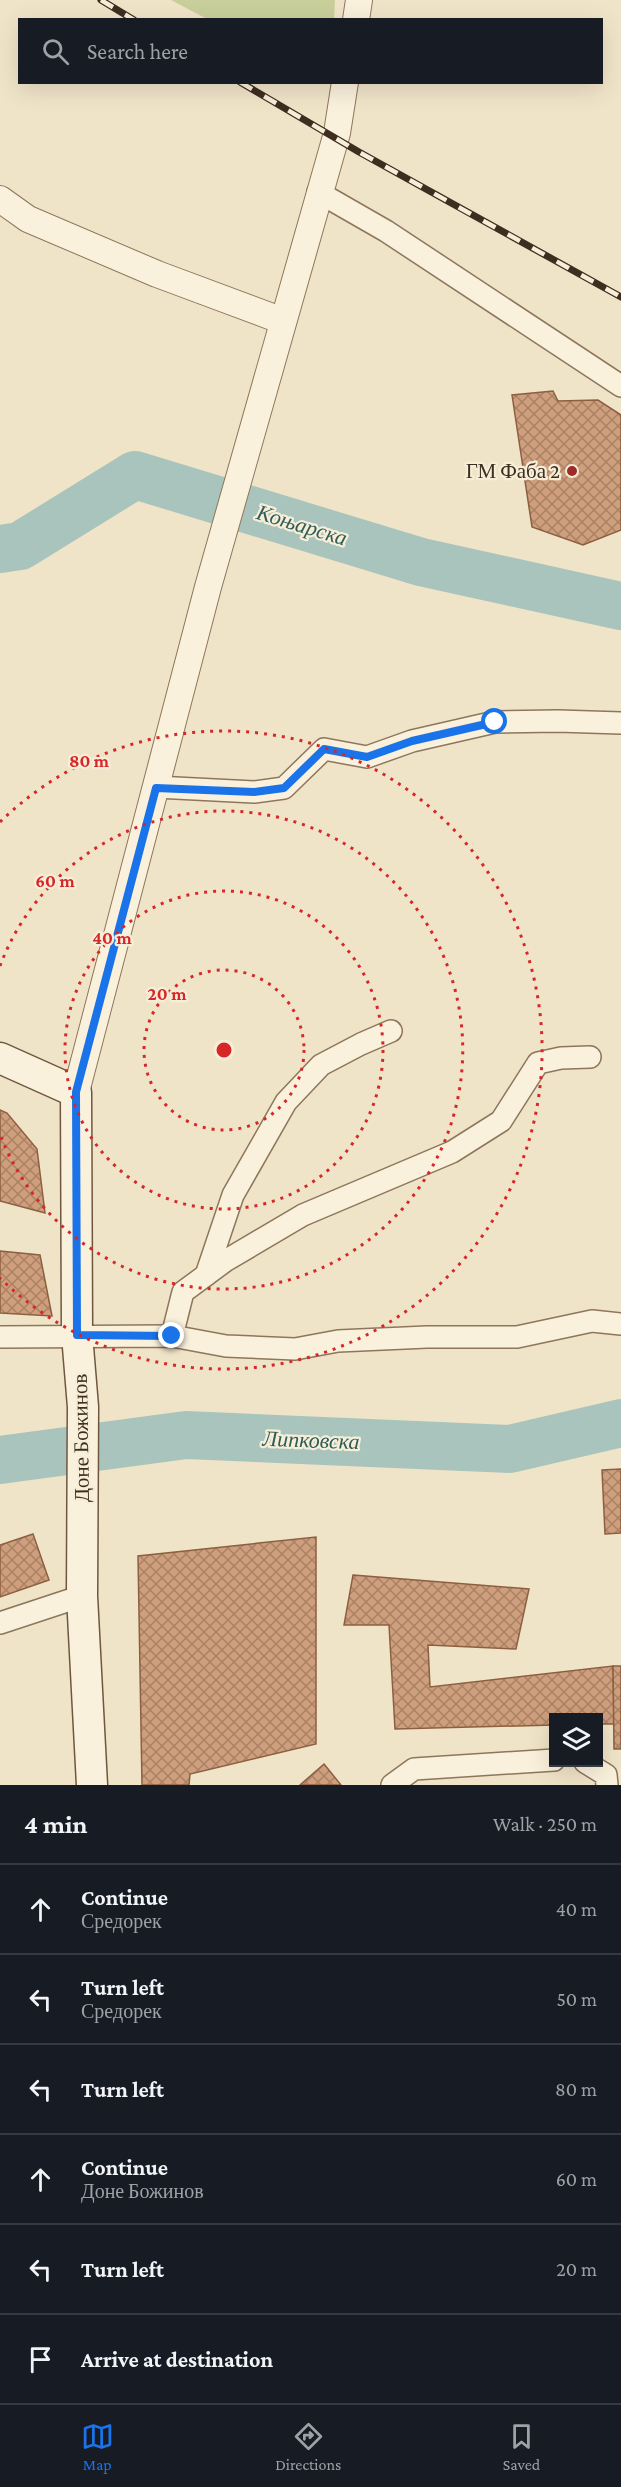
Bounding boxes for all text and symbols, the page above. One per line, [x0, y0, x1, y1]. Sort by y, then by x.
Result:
search box [18, 18, 603, 84]
icon: search [39, 35, 72, 68]
text: Search here [87, 39, 188, 64]
place label: ГМ Фаба 2 [466, 459, 560, 483]
marker: ГМ Фаба 2 [565, 464, 579, 478]
water label: Коњарска [253, 499, 350, 551]
route start [481, 708, 507, 734]
text: 80 m [69, 751, 110, 771]
text: 60 m [35, 871, 75, 891]
text: 40 m [92, 928, 132, 948]
text: 20 m [148, 984, 187, 1004]
centre of rings [214, 1040, 234, 1060]
route end [158, 1322, 184, 1348]
street label: Доне Божинов [68, 1373, 94, 1503]
water label: Липковска [261, 1426, 360, 1454]
map controls [549, 1713, 603, 1767]
button: layers [549, 1713, 603, 1767]
text: 4 min [24, 1810, 88, 1839]
text: Walk · 250 m [493, 1813, 597, 1835]
text: Continue [81, 1885, 168, 1910]
icon: ahead [24, 1893, 57, 1926]
text: 40 m [556, 1898, 597, 1920]
text: Средорек [81, 1910, 162, 1932]
text: Turn left [81, 1975, 164, 2000]
icon: left [24, 1983, 57, 2016]
text: 50 m [556, 1988, 597, 2010]
text: Средорек [81, 2000, 162, 2022]
icon: left [24, 2073, 57, 2106]
text: Turn left [81, 2077, 164, 2102]
text: 80 m [555, 2078, 597, 2100]
text: Continue [81, 2155, 168, 2180]
icon: ahead [24, 2163, 57, 2196]
text: 60 m [556, 2168, 597, 2190]
text: Доне Божинов [81, 2180, 204, 2202]
icon: left [24, 2253, 57, 2286]
text: Turn left [81, 2257, 164, 2282]
text: 20 m [556, 2258, 597, 2280]
icon: arrive [24, 2343, 57, 2376]
text: Arrive at destination [81, 2347, 273, 2372]
tab: Map [81, 2420, 114, 2473]
tab: Directions [275, 2420, 341, 2473]
tab: Saved [503, 2420, 540, 2473]

